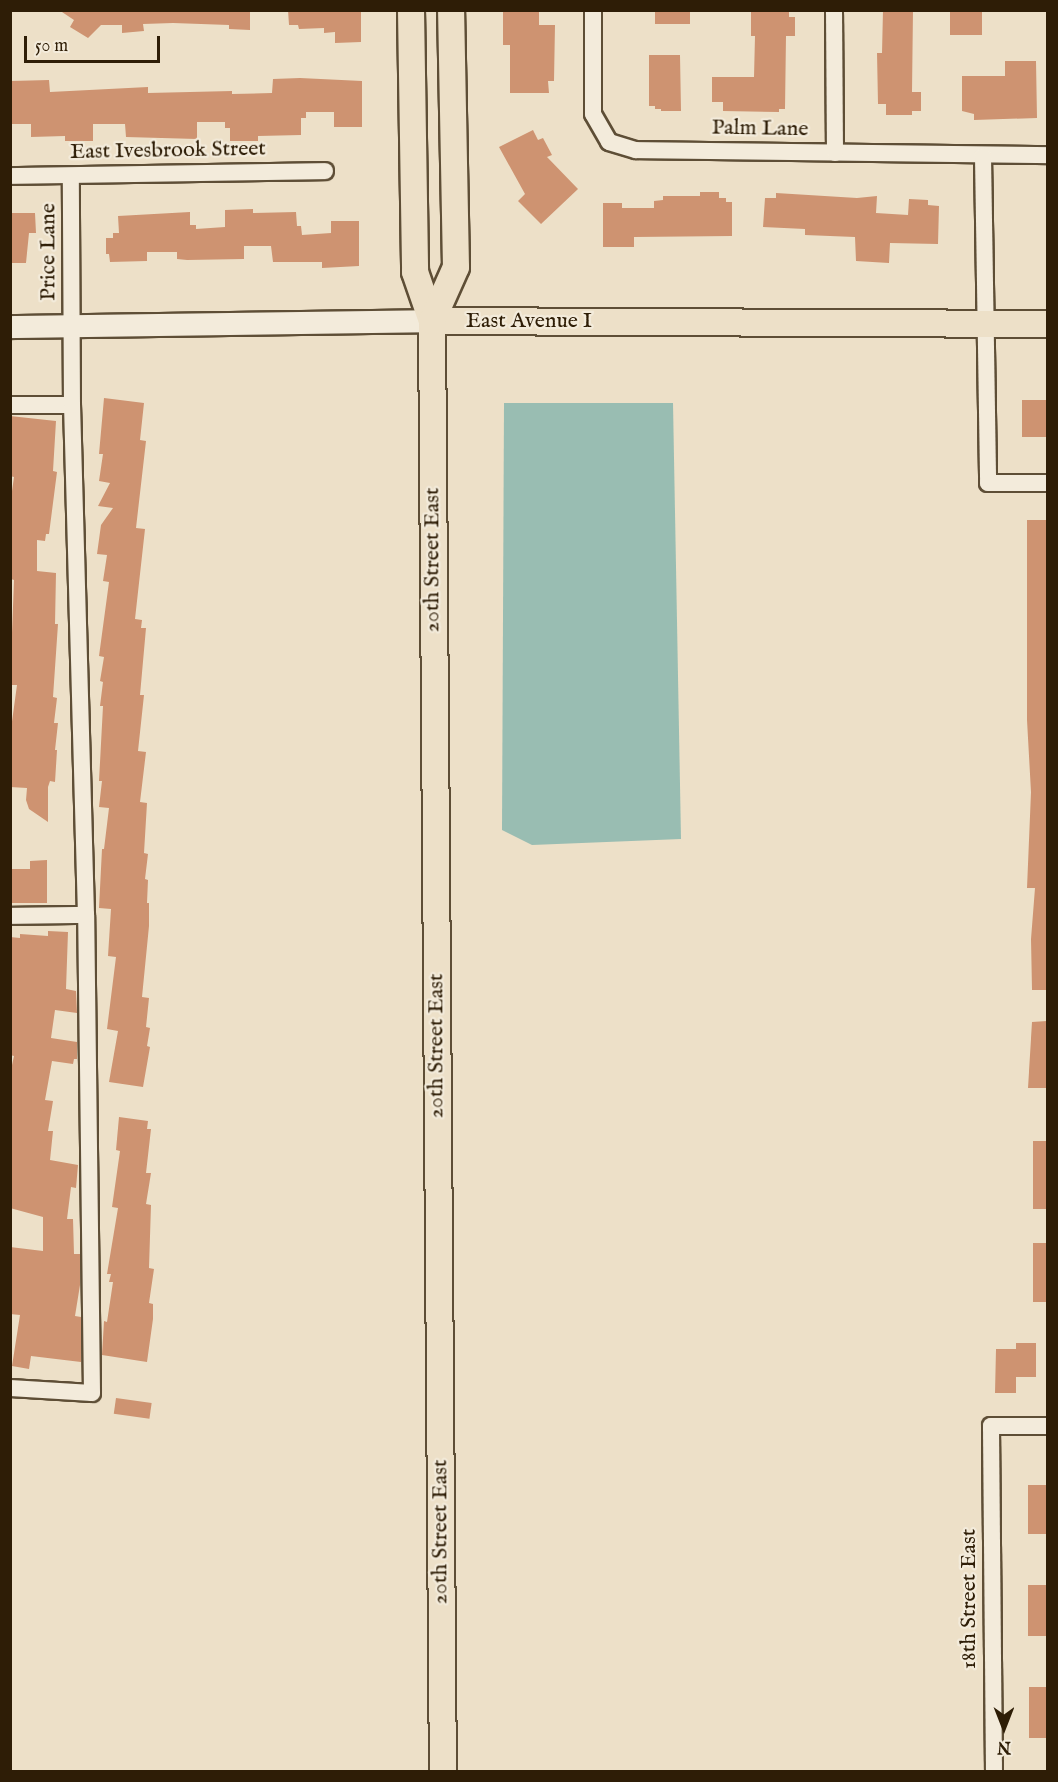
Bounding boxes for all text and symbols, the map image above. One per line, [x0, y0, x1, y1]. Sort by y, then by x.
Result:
scale bar [27, 24, 164, 62]
text: 50 m [35, 35, 68, 58]
street label: Palm Lane [711, 115, 809, 143]
street label: East Ivesbrook Street [70, 136, 266, 166]
street label: Price Lane [36, 203, 62, 301]
street label: East Avenue I [466, 309, 592, 335]
street label: 20th Street East [420, 488, 446, 632]
street label: 20th Street East [424, 974, 450, 1118]
street label: 20th Street East [428, 1460, 454, 1604]
street label: 18th Street East [957, 1529, 983, 1669]
north arrow [974, 1698, 1034, 1758]
text: N [997, 1736, 1011, 1756]

